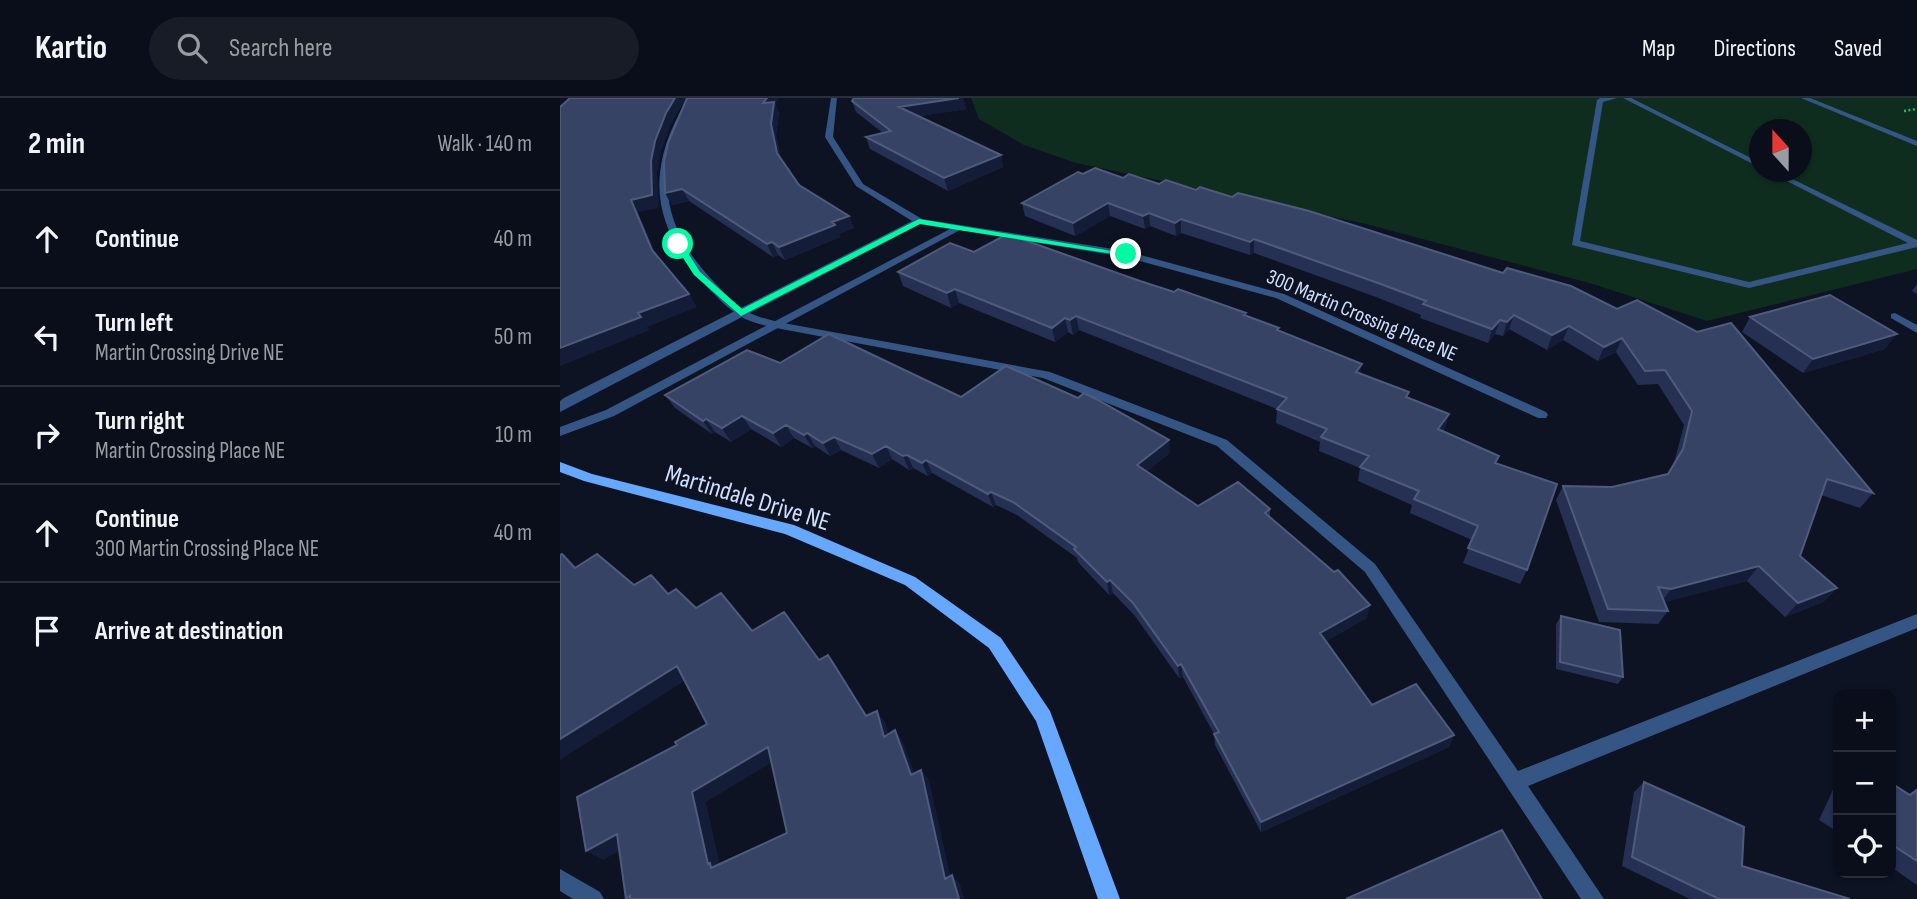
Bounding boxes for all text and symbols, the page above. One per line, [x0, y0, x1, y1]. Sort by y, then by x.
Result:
search box [149, 17, 639, 80]
text: Kartio [35, 28, 107, 68]
icon: search [173, 29, 211, 67]
text: Search here [229, 33, 332, 64]
text: Map [1642, 34, 1675, 63]
text: Directions [1713, 34, 1796, 63]
text: Saved [1834, 34, 1882, 63]
north arrow [1749, 119, 1812, 182]
text: 2 min [28, 126, 85, 162]
text: Walk · 140 m [437, 130, 532, 158]
icon: ahead [28, 220, 66, 258]
text: Continue [95, 224, 179, 255]
text: 40 m [494, 225, 532, 253]
route start [662, 228, 693, 259]
route end [1110, 238, 1141, 269]
street label: 300 Martin Crossing Place NE [1263, 264, 1461, 367]
text: Turn left [95, 308, 173, 339]
icon: left [28, 318, 66, 356]
text: 50 m [494, 323, 532, 351]
text: Martin Crossing Drive NE [95, 339, 284, 367]
text: Turn right [95, 406, 184, 437]
icon: right [28, 416, 66, 454]
text: 10 m [495, 421, 532, 449]
text: Martin Crossing Place NE [95, 437, 285, 465]
street label: Martindale Drive NE [661, 459, 834, 538]
text: Continue [95, 504, 179, 535]
icon: ahead [28, 514, 66, 552]
text: 40 m [494, 519, 532, 547]
text: 300 Martin Crossing Place NE [95, 535, 319, 563]
icon: arrive [28, 612, 66, 650]
text: Arrive at destination [95, 616, 283, 647]
map controls [1833, 689, 1896, 878]
button: + [1833, 689, 1896, 752]
button: − [1833, 752, 1896, 815]
button: locate [1833, 815, 1896, 878]

